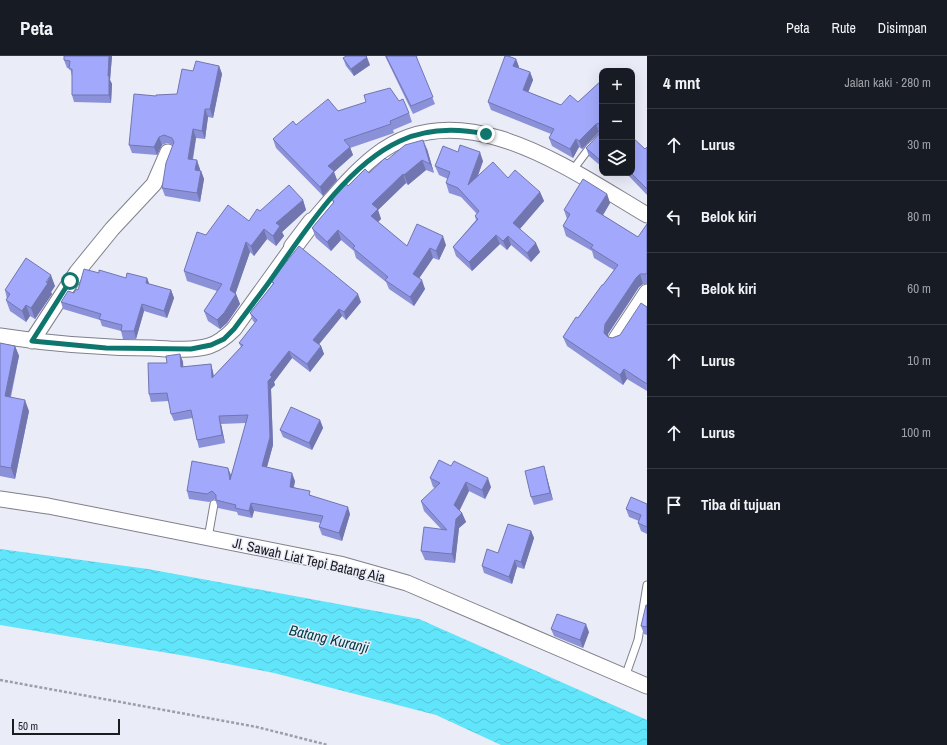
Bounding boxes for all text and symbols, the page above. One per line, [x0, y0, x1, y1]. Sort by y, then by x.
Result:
text: Peta [20, 15, 53, 41]
text: Peta [786, 19, 810, 37]
text: Rute [832, 19, 856, 37]
text: Disimpan [878, 19, 927, 37]
map controls [599, 68, 635, 176]
button: + [599, 68, 635, 104]
text: 4 mnt [663, 71, 700, 94]
text: Jalan kaki · 280 m [844, 74, 931, 91]
button: − [599, 104, 635, 140]
route end [477, 125, 495, 143]
icon: ahead [663, 134, 685, 156]
text: Lurus [701, 134, 735, 155]
text: 30 m [907, 136, 931, 153]
button: layers [599, 140, 635, 176]
icon: left [663, 206, 685, 228]
text: Belok kiri [701, 206, 756, 227]
text: 80 m [907, 208, 931, 225]
route start [61, 272, 79, 290]
icon: left [663, 278, 685, 300]
text: Belok kiri [701, 278, 756, 299]
text: 60 m [907, 280, 931, 297]
icon: ahead [663, 350, 685, 372]
text: Lurus [701, 350, 735, 371]
text: 10 m [907, 352, 931, 369]
icon: ahead [663, 422, 685, 444]
text: Lurus [701, 422, 735, 443]
text: 100 m [901, 424, 931, 441]
icon: arrive [663, 494, 685, 516]
text: Tiba di tujuan [701, 494, 781, 515]
street label: Jl. Sawah Liat Tepi Batang Aia [231, 534, 388, 586]
water label: Batang Kuranji [287, 619, 372, 658]
scale bar [12, 717, 120, 736]
text: 50 m [18, 719, 38, 733]

